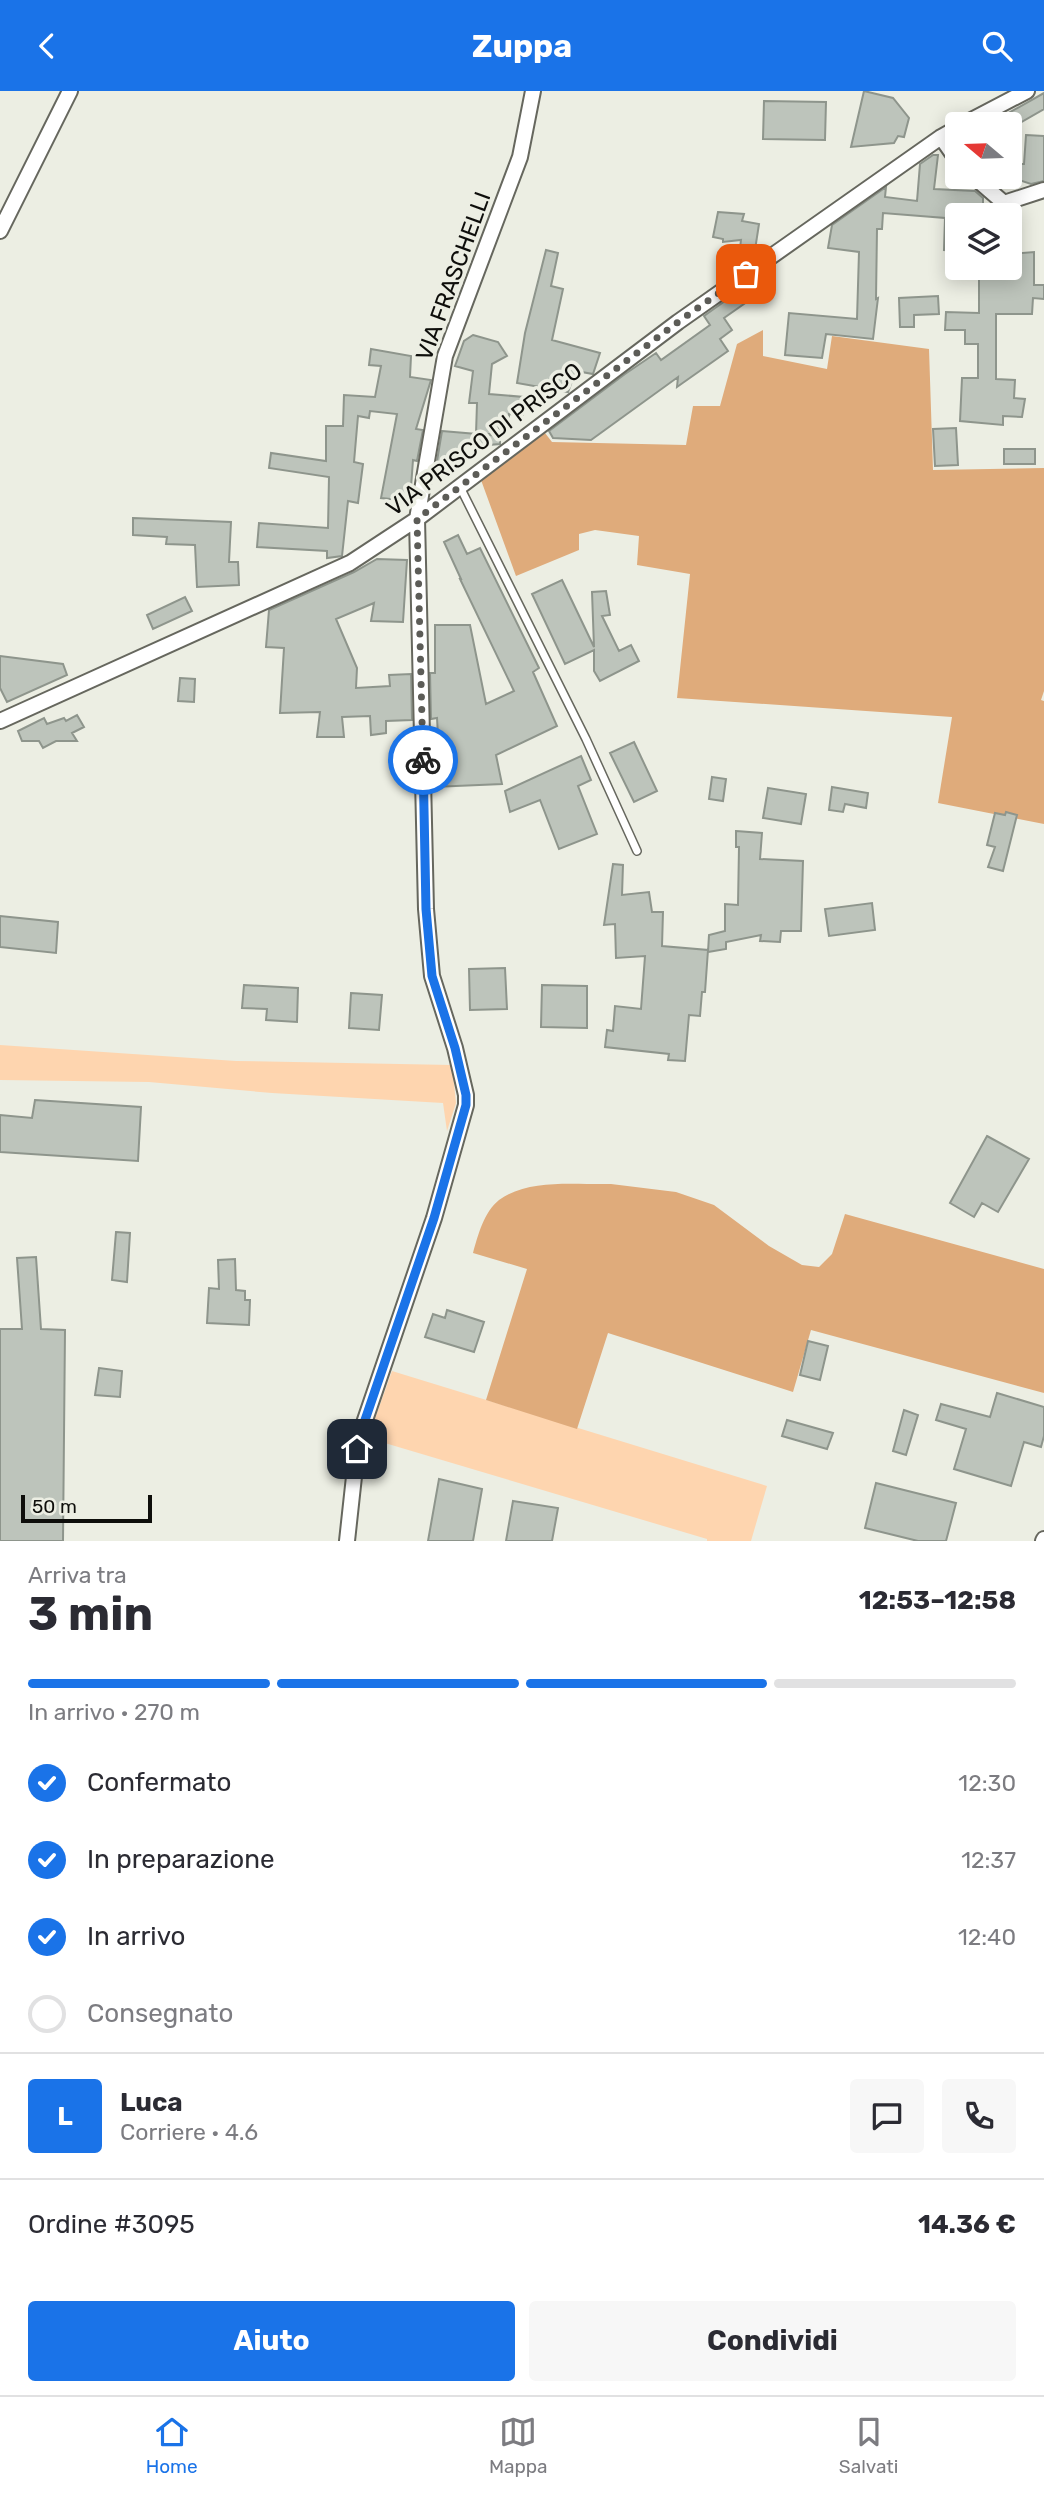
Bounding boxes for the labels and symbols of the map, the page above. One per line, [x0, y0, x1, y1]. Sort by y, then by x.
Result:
north arrow [945, 112, 1022, 189]
street label: VIA FRASCHELLI [409, 188, 497, 364]
pin [716, 244, 776, 304]
street label: VIA PRISCO DI PRISCO [381, 356, 587, 522]
courier [388, 725, 458, 795]
pin [327, 1419, 387, 1479]
scale bar [21, 1492, 152, 1524]

